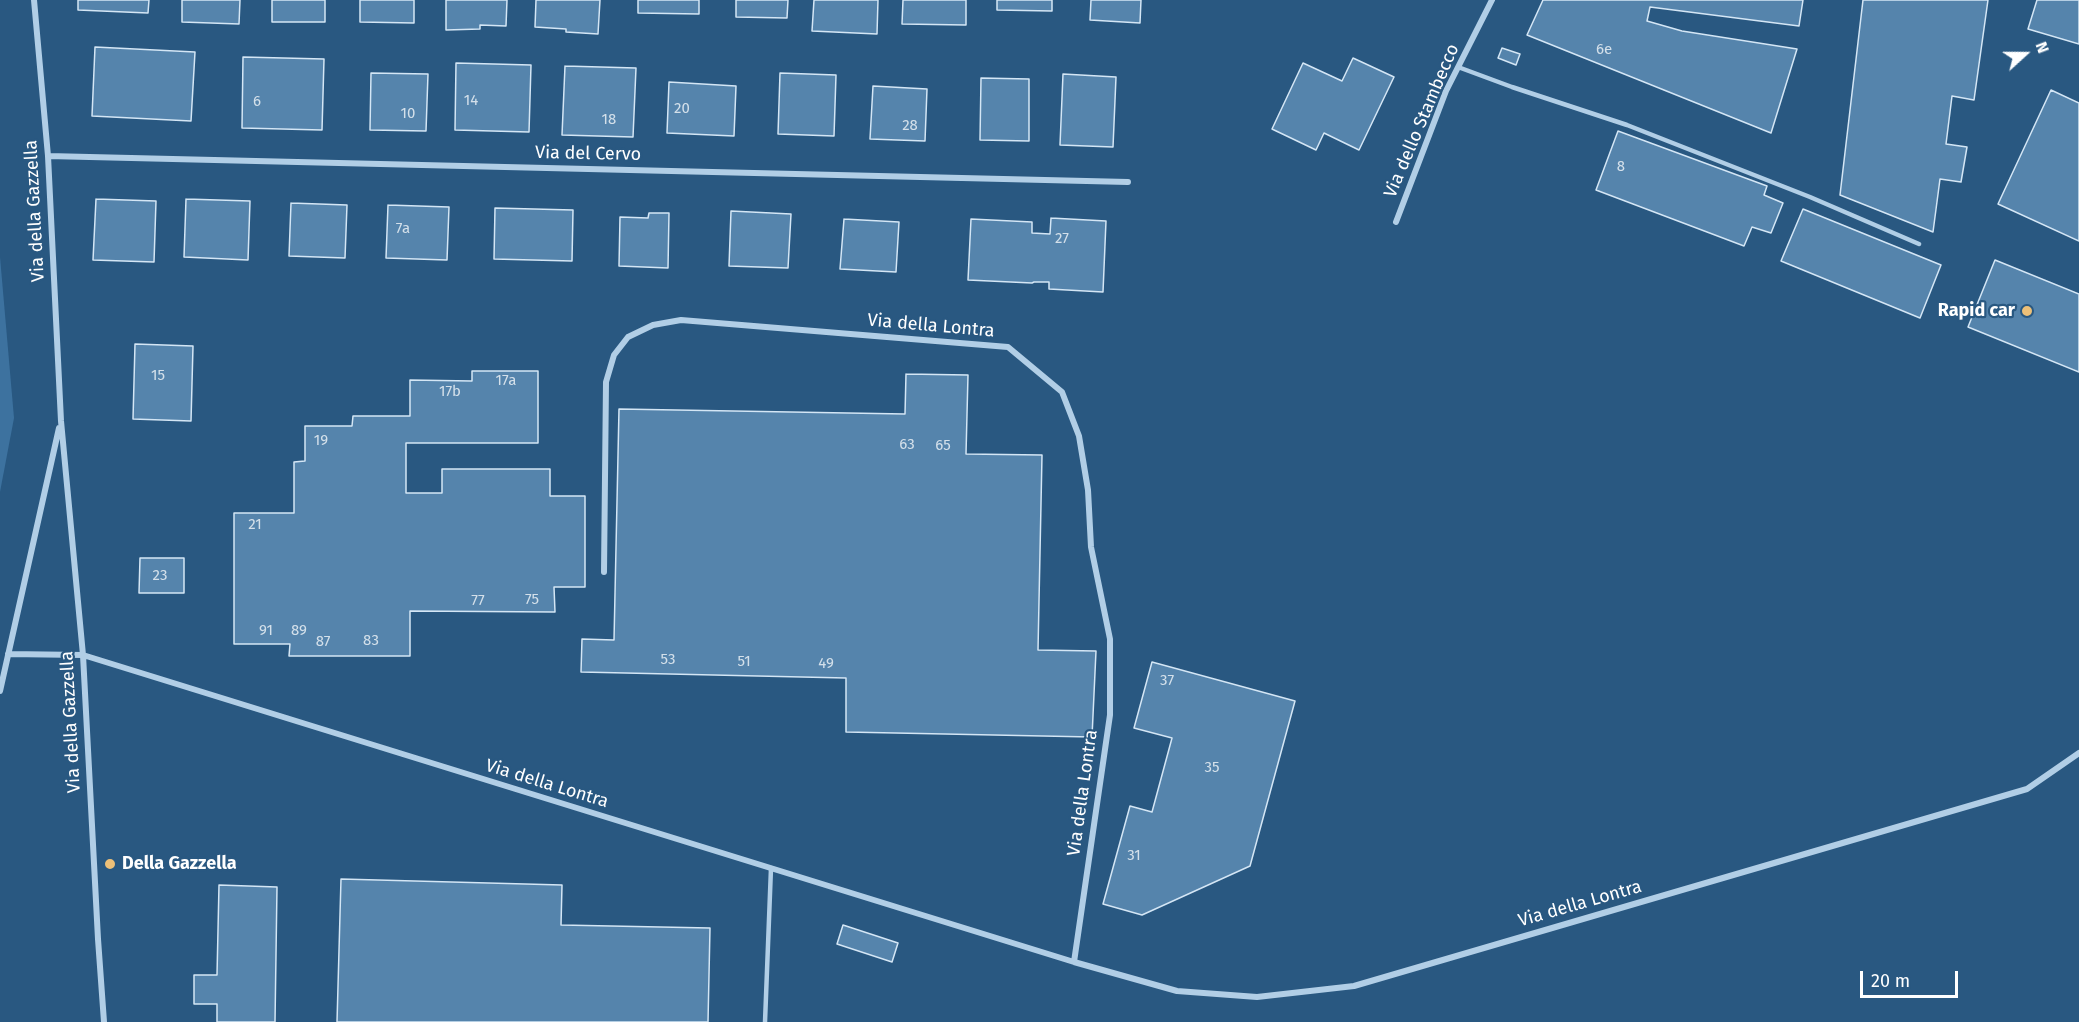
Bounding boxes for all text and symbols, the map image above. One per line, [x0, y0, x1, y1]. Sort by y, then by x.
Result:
north arrow [1995, 24, 2055, 84]
text: N [2031, 39, 2053, 56]
street label: Via dello Stambecco [1380, 41, 1464, 201]
house number: 6e [1596, 41, 1612, 59]
house number: 14 [464, 92, 478, 110]
house number: 6 [253, 93, 261, 111]
house number: 20 [674, 100, 690, 118]
house number: 10 [401, 105, 415, 123]
house number: 18 [602, 111, 616, 129]
house number: 28 [902, 117, 918, 135]
street label: Via della Gazzella [20, 140, 50, 282]
street label: Via del Cervo [535, 142, 641, 166]
house number: 8 [1617, 158, 1625, 176]
house number: 7a [396, 220, 410, 238]
house number: 27 [1055, 230, 1069, 248]
place label: Rapid car [1938, 300, 2015, 322]
marker: Rapid car [2020, 304, 2034, 318]
street label: Via della Lontra [867, 310, 995, 342]
house number: 15 [151, 367, 165, 385]
house number: 17a [496, 372, 516, 390]
house number: 17b [439, 383, 461, 401]
house number: 19 [314, 432, 328, 450]
house number: 63 [899, 436, 915, 454]
house number: 65 [935, 437, 951, 455]
house number: 21 [248, 516, 262, 534]
house number: 23 [153, 567, 167, 585]
house number: 75 [525, 591, 539, 609]
house number: 77 [471, 592, 485, 610]
house number: 91 [259, 622, 273, 640]
house number: 89 [291, 622, 307, 640]
house number: 83 [363, 632, 379, 650]
house number: 87 [316, 633, 330, 651]
street label: Via della Gazzella [56, 651, 86, 793]
house number: 53 [661, 651, 675, 669]
house number: 51 [737, 653, 751, 671]
house number: 49 [818, 655, 834, 673]
house number: 37 [1160, 672, 1174, 690]
street label: Via della Lontra [1063, 728, 1103, 858]
street label: Via della Lontra [483, 755, 611, 813]
house number: 35 [1205, 759, 1219, 777]
house number: 31 [1127, 847, 1141, 865]
place label: Della Gazzella [122, 853, 237, 875]
marker: Della Gazzella [103, 857, 117, 871]
street label: Via della Lontra [1516, 876, 1644, 932]
scale bar [1863, 959, 1960, 997]
text: 20 m [1871, 970, 1910, 992]

